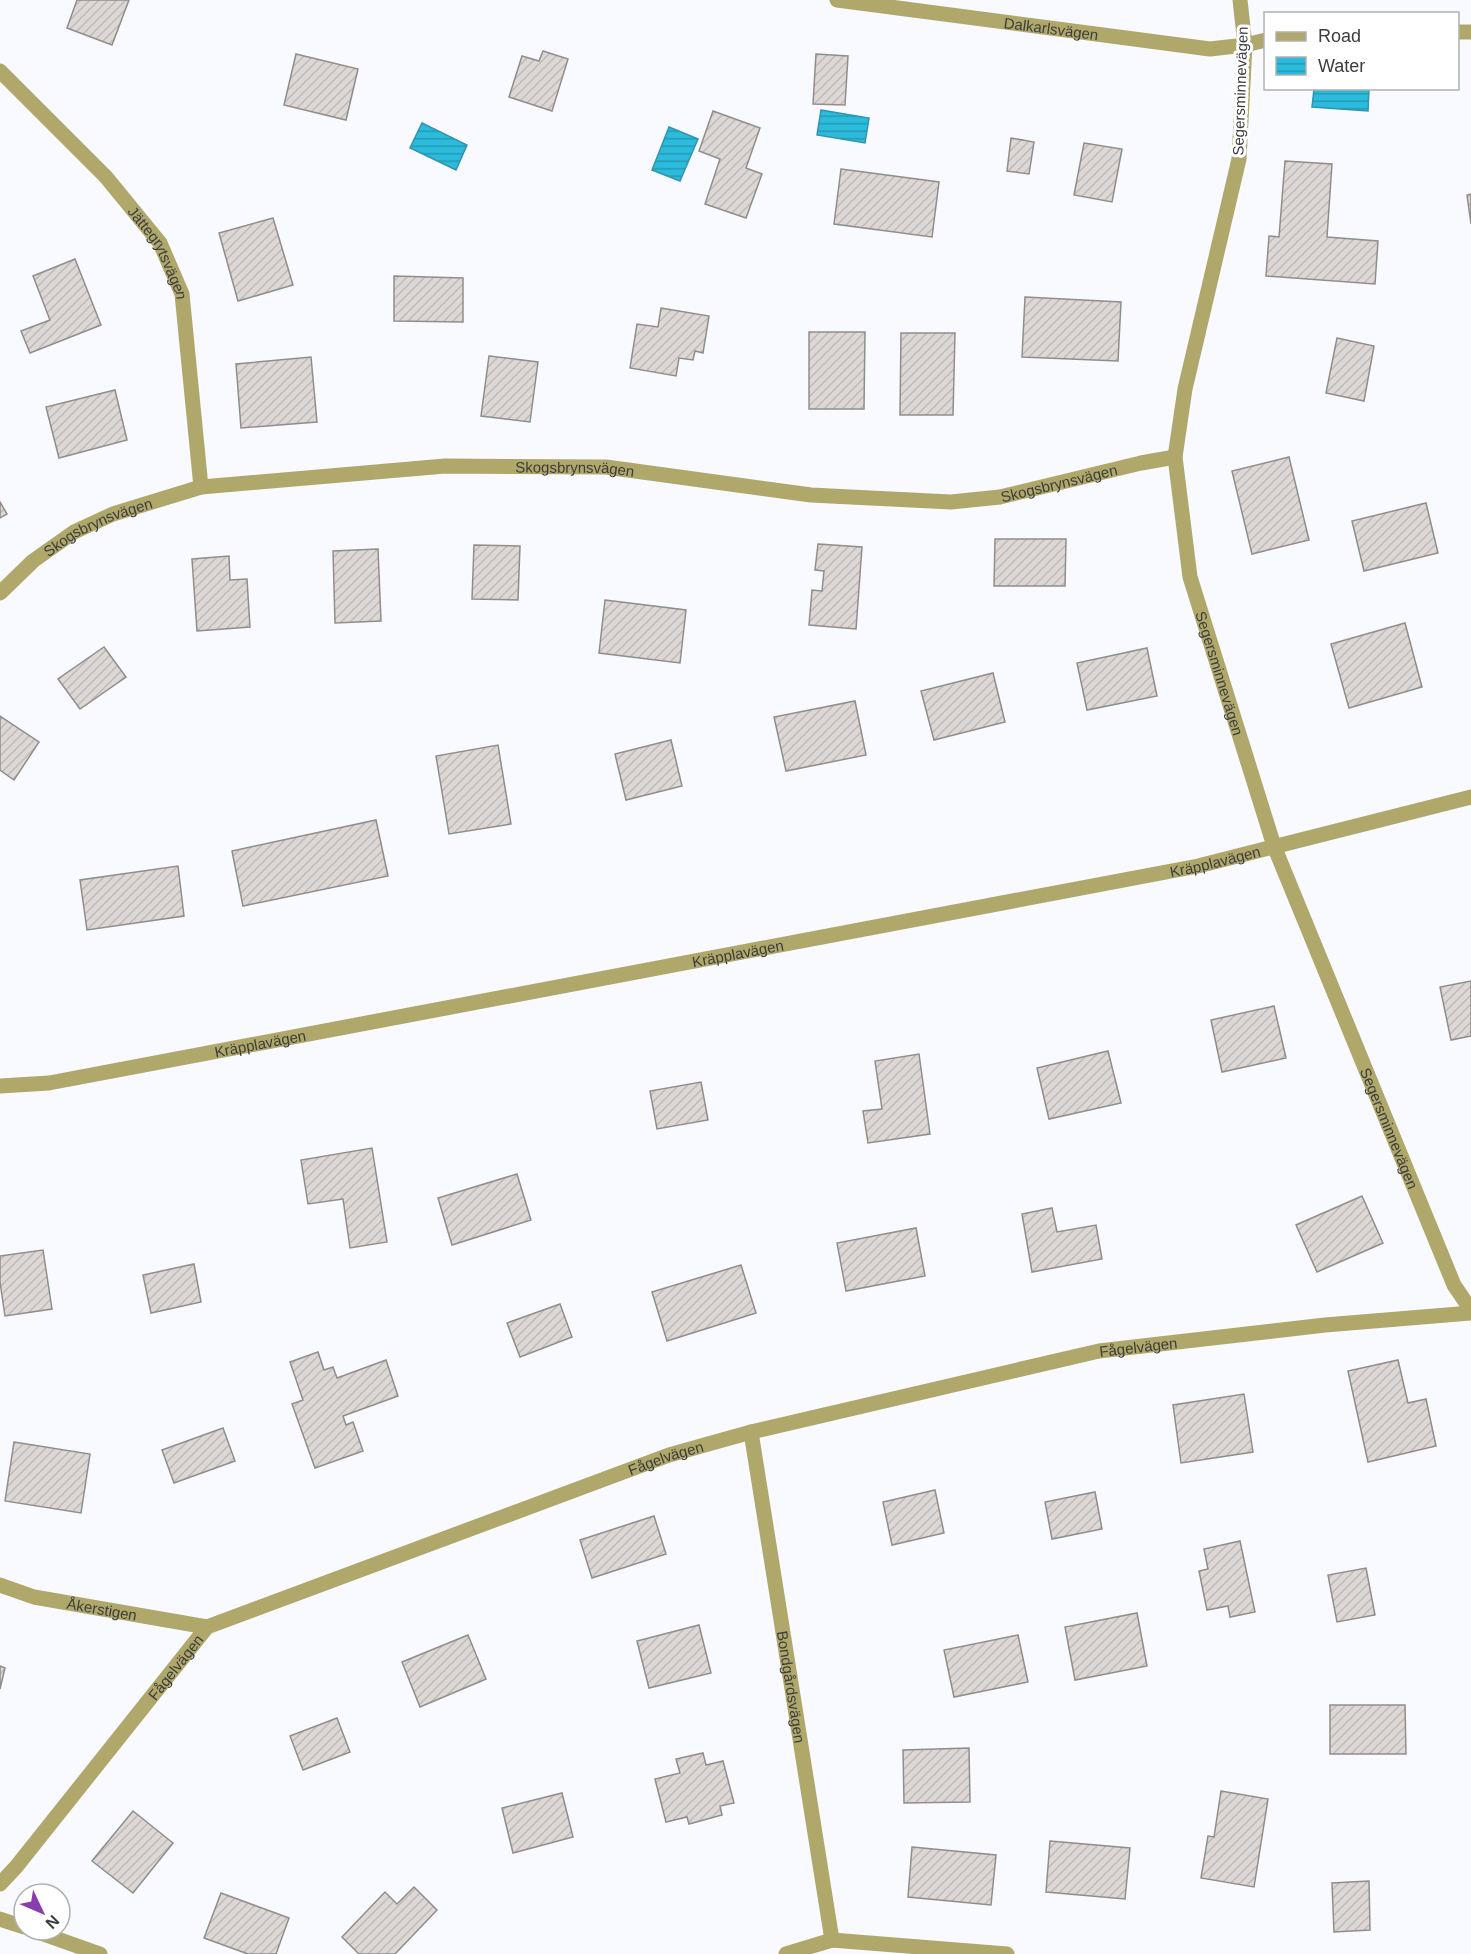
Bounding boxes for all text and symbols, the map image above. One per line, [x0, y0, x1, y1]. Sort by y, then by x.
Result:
legend [1264, 12, 1459, 90]
street label: Dalkarlsvägen [1003, 14, 1099, 43]
street label: Segersminnevägen [1229, 26, 1251, 156]
text: Road [1318, 26, 1361, 46]
text: Water [1318, 56, 1365, 76]
street label: Jättegrytsvägen [125, 203, 191, 300]
street label: Skogsbrynsvägen [515, 458, 635, 479]
street label: Skogsbrynsvägen [999, 461, 1119, 505]
street label: Skogsbrynsvägen [40, 494, 154, 560]
street label: Segersminnevägen [1193, 609, 1247, 737]
street label: Kräpplavägen [1168, 842, 1262, 880]
street label: Kräpplavägen [691, 936, 785, 970]
street label: Kräpplavägen [213, 1026, 307, 1060]
street label: Segersminnevägen [1357, 1065, 1422, 1191]
street label: Fågelvägen [1098, 1334, 1178, 1359]
street label: Fågelvägen [625, 1437, 705, 1478]
street label: Åkerstigen [66, 1594, 138, 1623]
street label: Bondgårdsvägen [774, 1629, 809, 1744]
street label: Fågelvägen [144, 1631, 206, 1703]
north arrow [12, 1882, 72, 1942]
text: N [42, 1912, 63, 1932]

